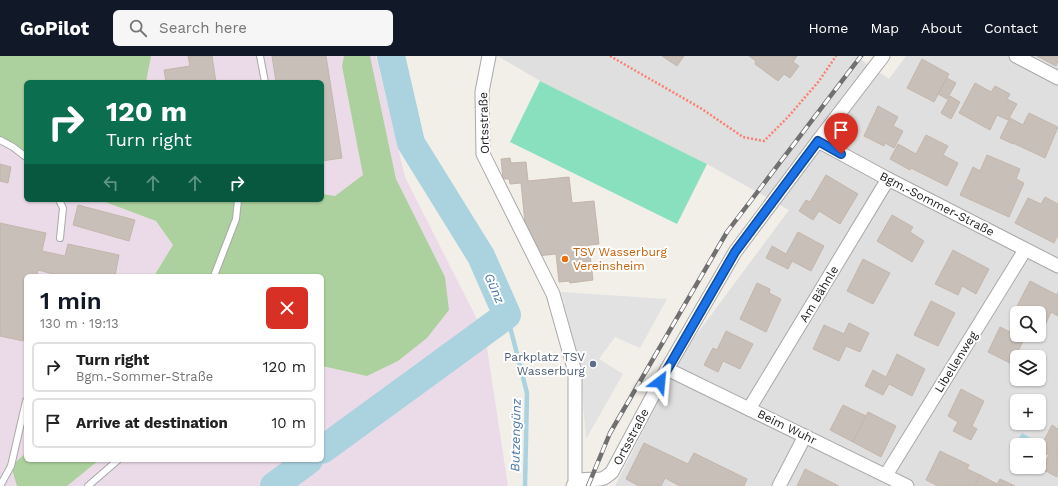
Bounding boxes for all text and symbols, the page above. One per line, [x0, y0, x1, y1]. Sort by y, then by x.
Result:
search box [113, 10, 393, 46]
text: GoPilot [20, 17, 89, 40]
icon: search [127, 17, 149, 39]
text: Search here [159, 19, 247, 37]
text: Home [808, 20, 848, 36]
text: Map [870, 20, 899, 36]
text: About [921, 20, 962, 36]
text: Contact [984, 20, 1038, 36]
street label: Ortsstraße [476, 92, 492, 154]
text: 120 m [106, 95, 187, 128]
icon: right [40, 96, 92, 148]
pin [824, 113, 858, 154]
icon: arrive [830, 119, 852, 141]
text: Turn right [106, 129, 192, 150]
street label: Bgm.-Sommer-Straße [877, 169, 997, 239]
icon: left [100, 172, 122, 194]
icon: ahead [142, 172, 164, 194]
icon: ahead [184, 172, 206, 194]
icon: right [226, 172, 248, 194]
place label: TSV Wasserburg Vereinsheim [573, 245, 667, 273]
marker: TSV Wasserburg Vereinsheim [560, 254, 570, 264]
street label: Am Bähnle [797, 263, 841, 325]
water label: Günz [481, 271, 508, 306]
text: 1 min [40, 287, 102, 315]
button: close [266, 287, 308, 329]
map controls [1010, 306, 1046, 474]
button: search [1010, 306, 1046, 342]
text: 130 m · 19:13 [40, 316, 119, 331]
street label: Libellenweg [932, 328, 981, 395]
place label: Parkplatz TSV Wasserburg [504, 350, 586, 378]
button: layers [1010, 350, 1046, 386]
text: Turn right [76, 351, 149, 369]
icon: right [42, 356, 64, 378]
text: 120 m [263, 358, 306, 376]
marker: Parkplatz TSV Wasserburg [588, 359, 598, 369]
position arrow [639, 361, 681, 403]
text: Bgm.-Sommer-Straße [76, 369, 213, 384]
button: + [1010, 394, 1046, 430]
water label: Butzengünz [507, 398, 524, 472]
street label: Ortsstraße [610, 406, 652, 468]
street label: Beim Wuhr [755, 407, 819, 447]
icon: arrive [42, 412, 64, 434]
text: Arrive at destination [76, 414, 228, 432]
text: 10 m [271, 414, 306, 432]
button: − [1010, 438, 1046, 474]

